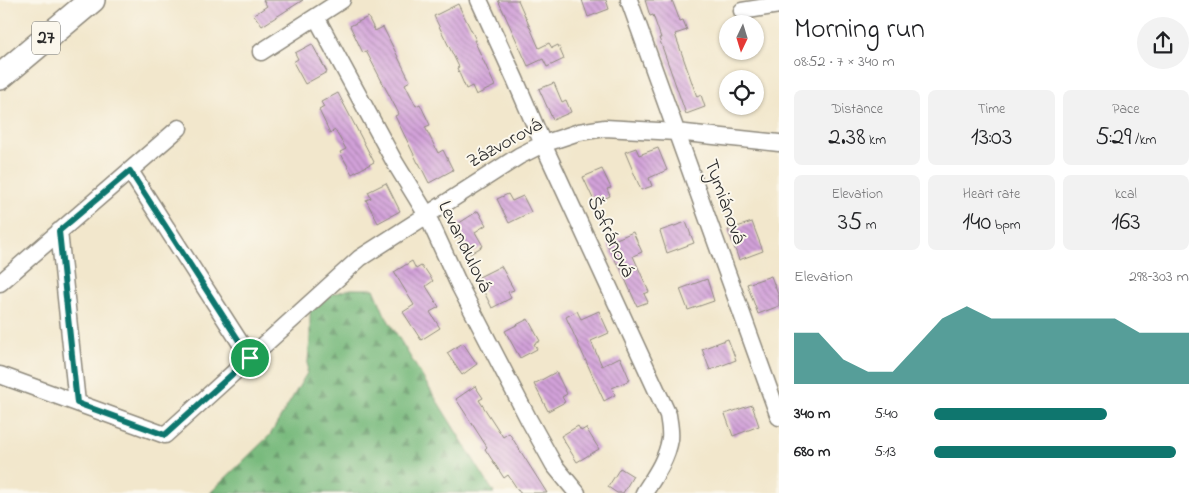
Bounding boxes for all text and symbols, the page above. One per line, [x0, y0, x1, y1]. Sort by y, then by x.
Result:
text: Morning run [794, 10, 925, 51]
north arrow [719, 15, 764, 60]
map controls [719, 15, 764, 115]
button: share [1137, 17, 1189, 69]
road number: 27 [32, 22, 60, 54]
text: 08:52 · 7 × 340 m [794, 50, 895, 74]
button: locate [719, 70, 764, 115]
text: Distance [831, 99, 883, 120]
text: Time [978, 99, 1005, 120]
text: Pace [1112, 99, 1139, 120]
street label: Zázvorová [462, 111, 548, 177]
text: 2.38 [828, 120, 866, 156]
text: 13:03 [971, 120, 1012, 156]
text: 5:29 [1095, 120, 1132, 156]
text: km [866, 130, 886, 151]
text: /km [1132, 130, 1156, 151]
street label: Tymiánová [695, 156, 753, 248]
text: Elevation [831, 184, 883, 205]
text: Heart rate [963, 184, 1020, 205]
text: kcal [1115, 184, 1137, 205]
street label: Šafránová [579, 192, 641, 282]
street label: Levandulová [429, 196, 499, 298]
text: 35 [838, 205, 862, 241]
text: 140 [962, 205, 991, 241]
text: 163 [1111, 205, 1140, 241]
text: m [862, 215, 877, 236]
text: bpm [991, 215, 1021, 236]
text: Elevation [794, 265, 853, 289]
text: 298–303 m [1129, 265, 1189, 289]
pin [229, 337, 271, 379]
icon: arrive [236, 344, 264, 372]
text: 340 m [794, 402, 831, 426]
text: 5:40 [874, 402, 898, 426]
text: 680 m [794, 440, 830, 464]
text: 5:13 [874, 440, 896, 464]

